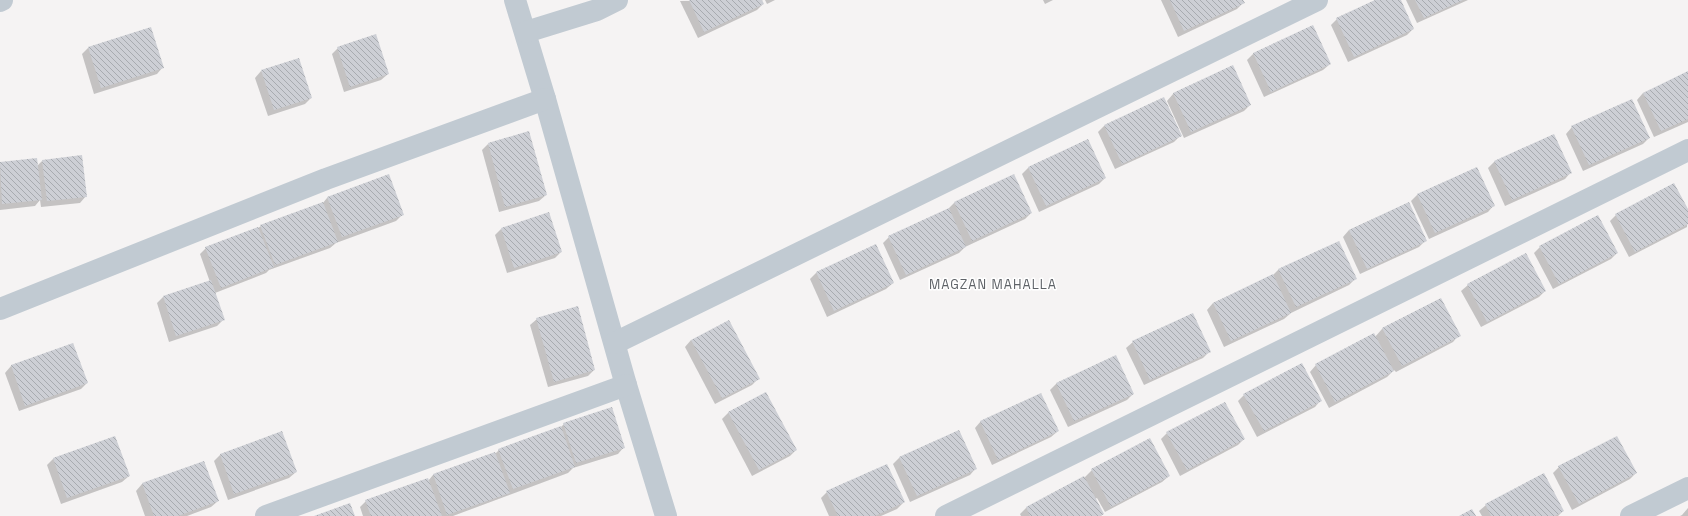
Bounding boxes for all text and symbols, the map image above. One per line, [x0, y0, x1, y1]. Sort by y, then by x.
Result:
district label: MAGZAN MAHALLA [929, 276, 1057, 293]

